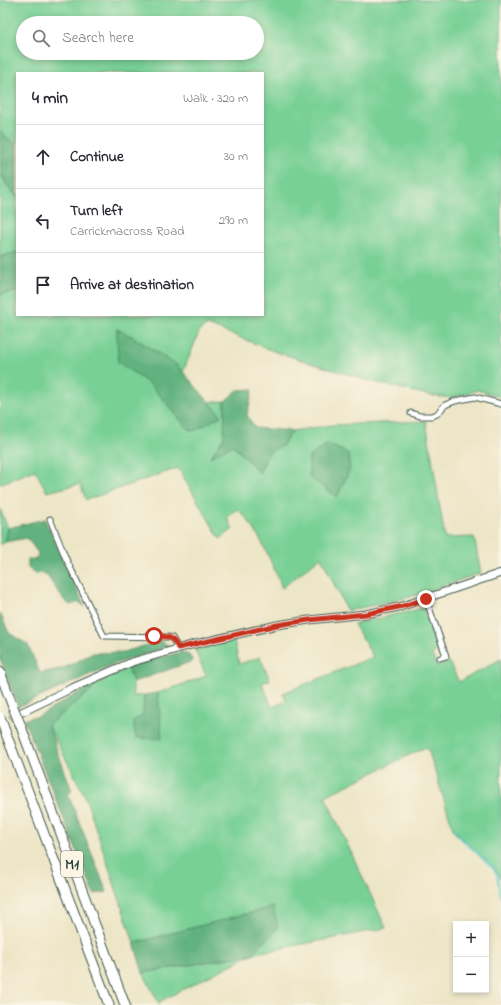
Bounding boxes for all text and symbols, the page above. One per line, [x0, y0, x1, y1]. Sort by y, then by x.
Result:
search box [16, 16, 264, 60]
icon: search [30, 27, 52, 49]
text: Search here [62, 27, 134, 49]
text: 4 min [32, 86, 68, 111]
text: Walk · 320 m [183, 89, 248, 108]
icon: ahead [32, 146, 54, 168]
text: Continue [70, 146, 124, 168]
text: 30 m [224, 147, 248, 166]
text: Turn left [70, 200, 123, 222]
icon: left [32, 210, 54, 232]
text: 290 m [219, 211, 248, 230]
text: Carrickmacross Road [70, 222, 184, 241]
icon: arrive [32, 274, 54, 296]
text: Arrive at destination [70, 274, 194, 296]
route end [417, 590, 435, 608]
route start [145, 627, 163, 645]
road number: M1 [61, 851, 83, 877]
map controls [453, 921, 489, 993]
button: + [453, 921, 489, 957]
button: − [453, 957, 489, 993]

